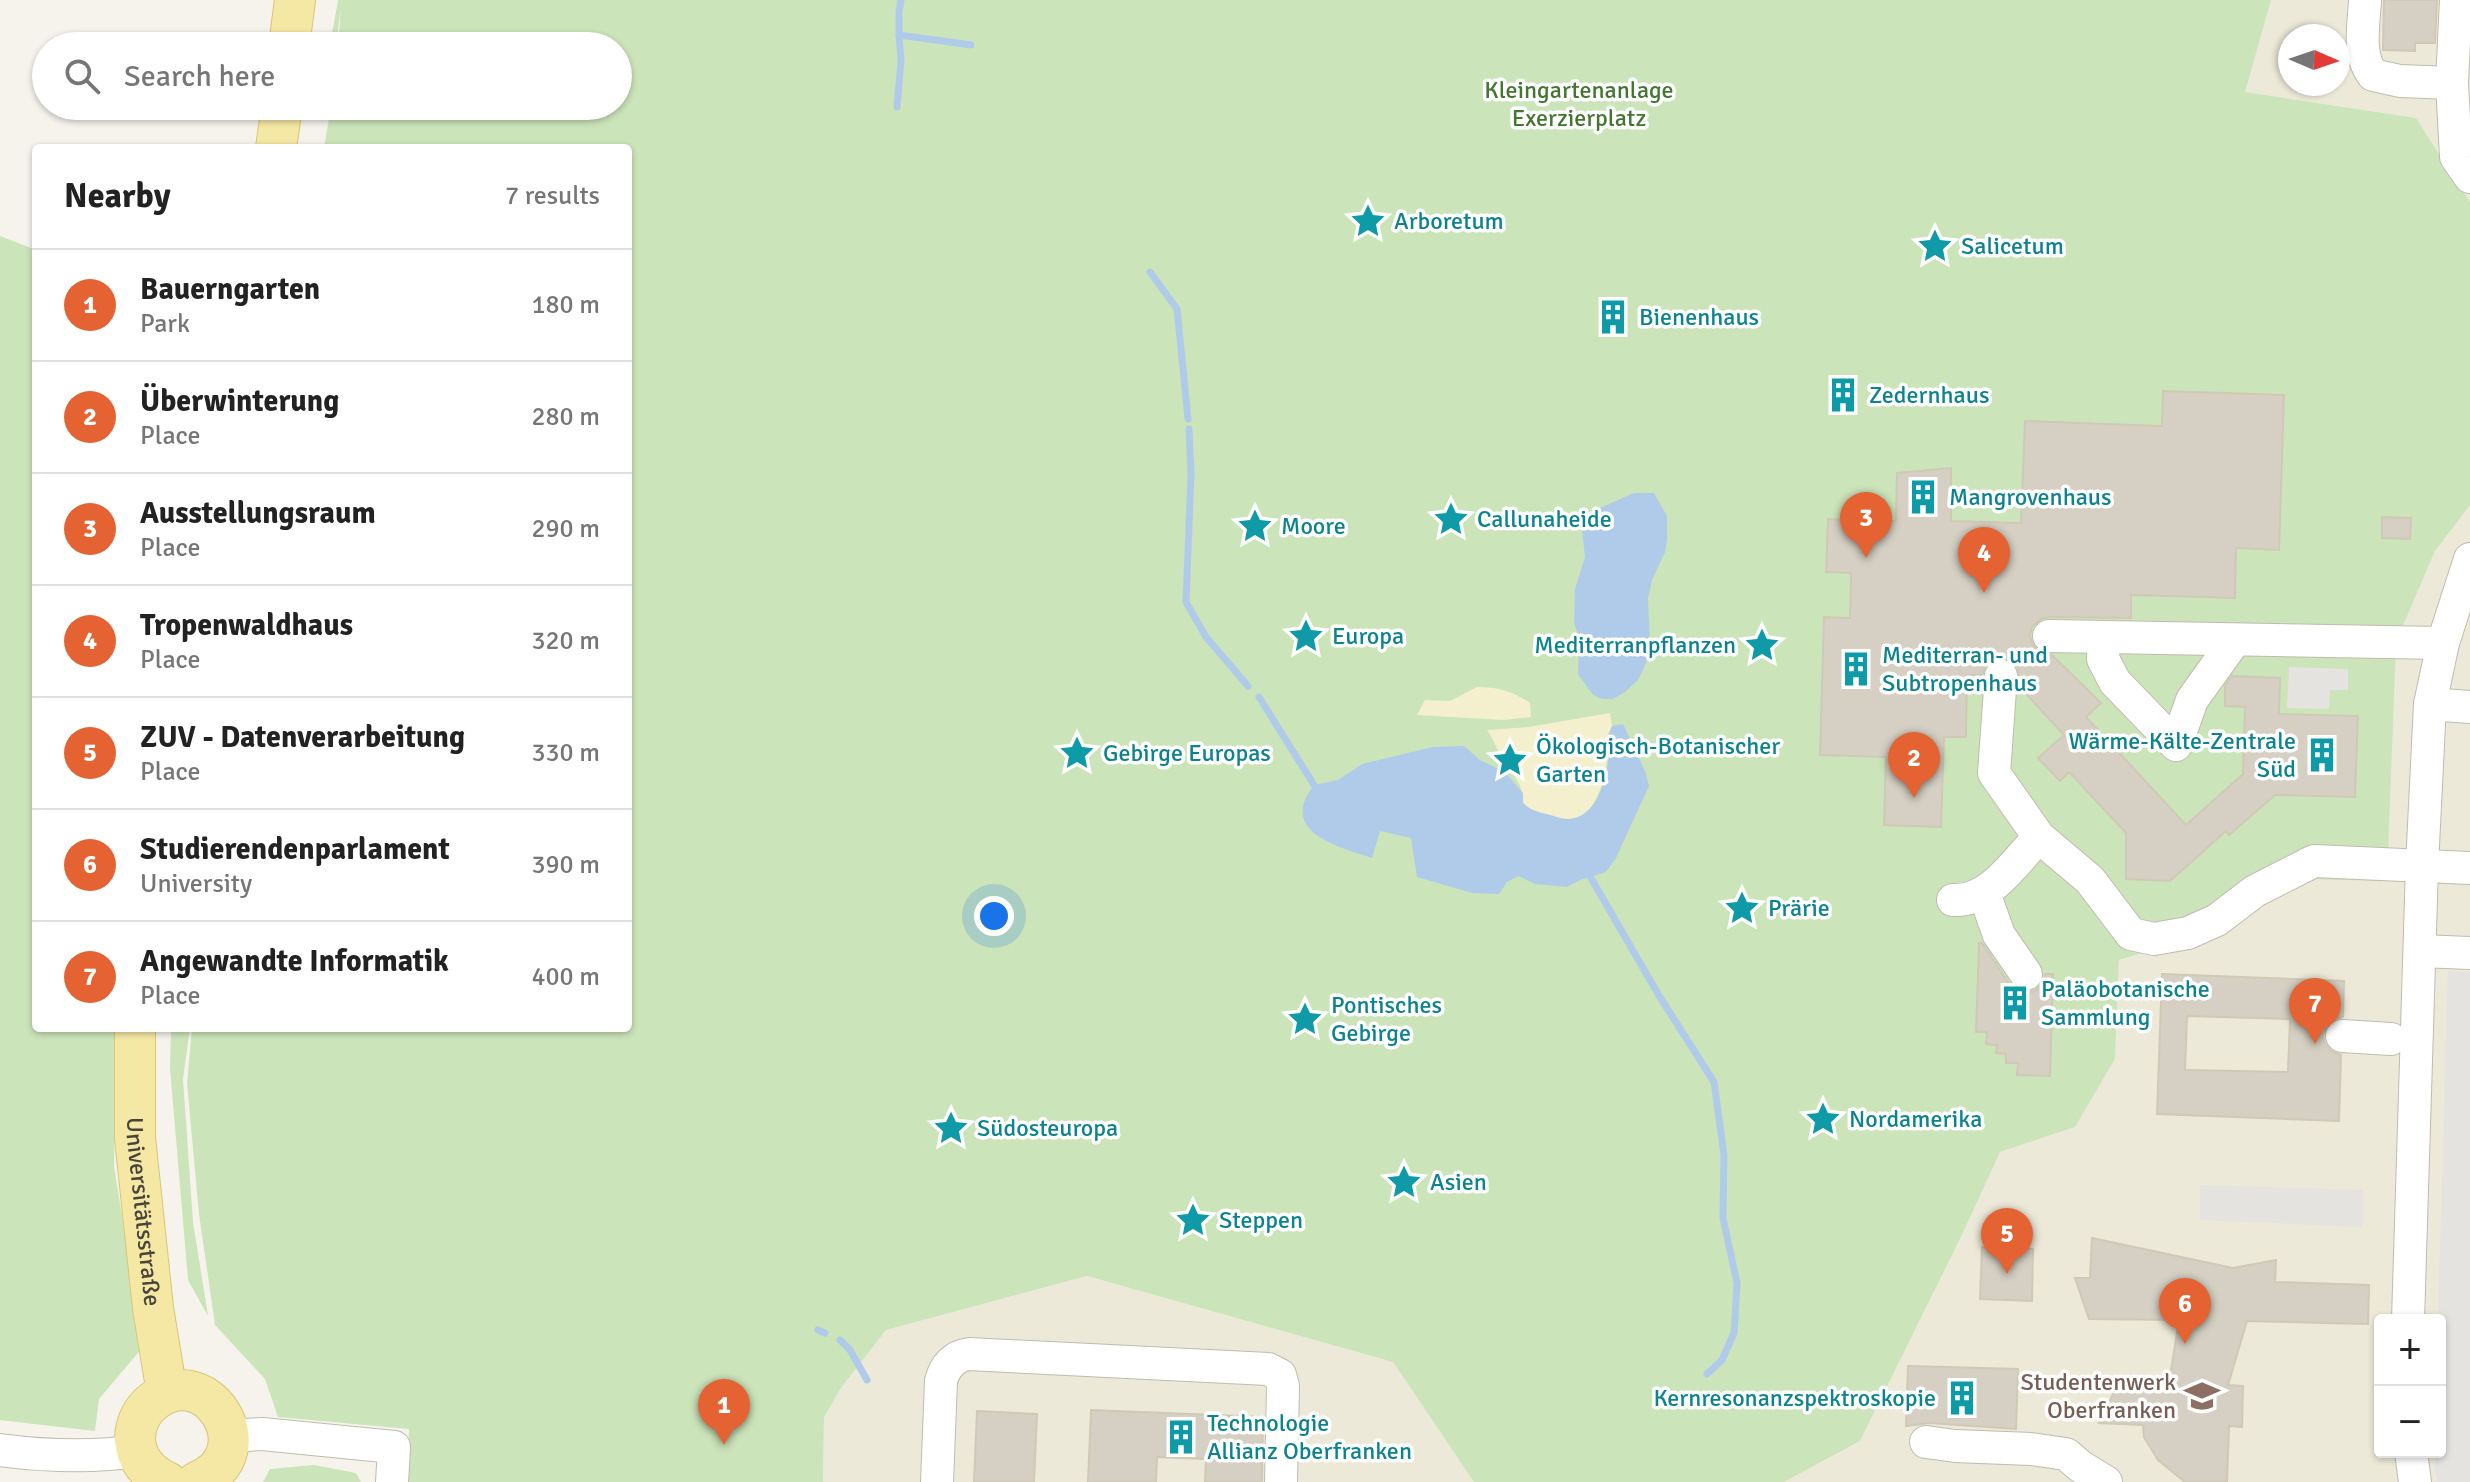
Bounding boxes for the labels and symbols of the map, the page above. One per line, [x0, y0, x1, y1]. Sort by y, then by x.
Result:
north arrow [2278, 24, 2350, 96]
park label: Kleingartenanlage Exerzierplatz [1484, 75, 1674, 133]
place icon: Arboretum [1349, 202, 1387, 240]
place label: Arboretum [1394, 206, 1504, 236]
place icon: Salicetum [1916, 227, 1954, 265]
place label: Salicetum [1961, 231, 2064, 261]
building icon: Bienenhaus [1594, 298, 1632, 336]
place label: Bienenhaus [1639, 302, 1759, 332]
building icon: Zedernhaus [1824, 376, 1862, 414]
place label: Zedernhaus [1869, 380, 1989, 410]
building icon: Mangrovenhaus [1904, 478, 1942, 516]
place label: Mangrovenhaus [1949, 482, 2112, 512]
pin: 3 [1840, 492, 1892, 558]
place icon: Callunaheide [1432, 500, 1470, 538]
place label: Callunaheide [1477, 504, 1612, 534]
place icon: Moore [1236, 507, 1274, 545]
place label: Moore [1281, 511, 1346, 541]
pin: 4 [1958, 527, 2010, 593]
place icon: Europa [1287, 617, 1325, 655]
place label: Europa [1332, 621, 1404, 651]
place icon: Mediterranpflanzen [1743, 626, 1781, 664]
place label: Mediterranpflanzen [1534, 630, 1736, 660]
place label: Mediterran- und Subtropenhaus [1882, 640, 2048, 698]
building icon: Mediterran- und Subtropenhaus [1837, 650, 1875, 688]
place label: Wärme-Kälte-Zentrale Süd [2069, 726, 2296, 784]
place label: Ökologisch-Botanischer Garten [1536, 731, 1780, 789]
pin: 2 [1888, 732, 1940, 798]
place icon: Gebirge Europas [1058, 734, 1096, 772]
building icon: Wärme-Kälte-Zentrale Süd [2303, 736, 2341, 774]
place label: Gebirge Europas [1103, 738, 1271, 768]
place icon: Ökologisch-Botanischer Garten [1491, 741, 1529, 779]
place icon: Prärie [1723, 889, 1761, 927]
place label: Prärie [1768, 893, 1830, 923]
your location [974, 896, 1014, 936]
place label: Paläobotanische Sammlung [2041, 974, 2210, 1032]
pin: 7 [2289, 978, 2341, 1044]
building icon: Paläobotanische Sammlung [1996, 984, 2034, 1022]
place label: Pontisches Gebirge [1331, 990, 1442, 1048]
place icon: Pontisches Gebirge [1286, 1000, 1324, 1038]
place icon: Nordamerika [1804, 1100, 1842, 1138]
place label: Nordamerika [1849, 1104, 1982, 1134]
place icon: Südosteuropa [932, 1109, 970, 1147]
place label: Südosteuropa [977, 1113, 1118, 1143]
street label: Universitätsstraße [120, 1117, 168, 1308]
place icon: Asien [1385, 1163, 1423, 1201]
place label: Asien [1430, 1167, 1487, 1197]
place icon: Steppen [1174, 1201, 1212, 1239]
place label: Steppen [1219, 1205, 1303, 1235]
pin: 5 [1981, 1208, 2033, 1274]
pin: 6 [2159, 1278, 2211, 1344]
place label: Studentenwerk Oberfranken [2020, 1367, 2176, 1425]
school or university icon: Studentenwerk Oberfranken [2183, 1377, 2221, 1415]
pin: 1 [698, 1379, 750, 1445]
building icon: Kernresonanzspektroskopie [1943, 1379, 1981, 1417]
place label: Kernresonanzspektroskopie [1653, 1383, 1936, 1413]
place label: Technologie Allianz Oberfranken [1207, 1408, 1412, 1466]
building icon: Technologie Allianz Oberfranken [1162, 1418, 1200, 1456]

